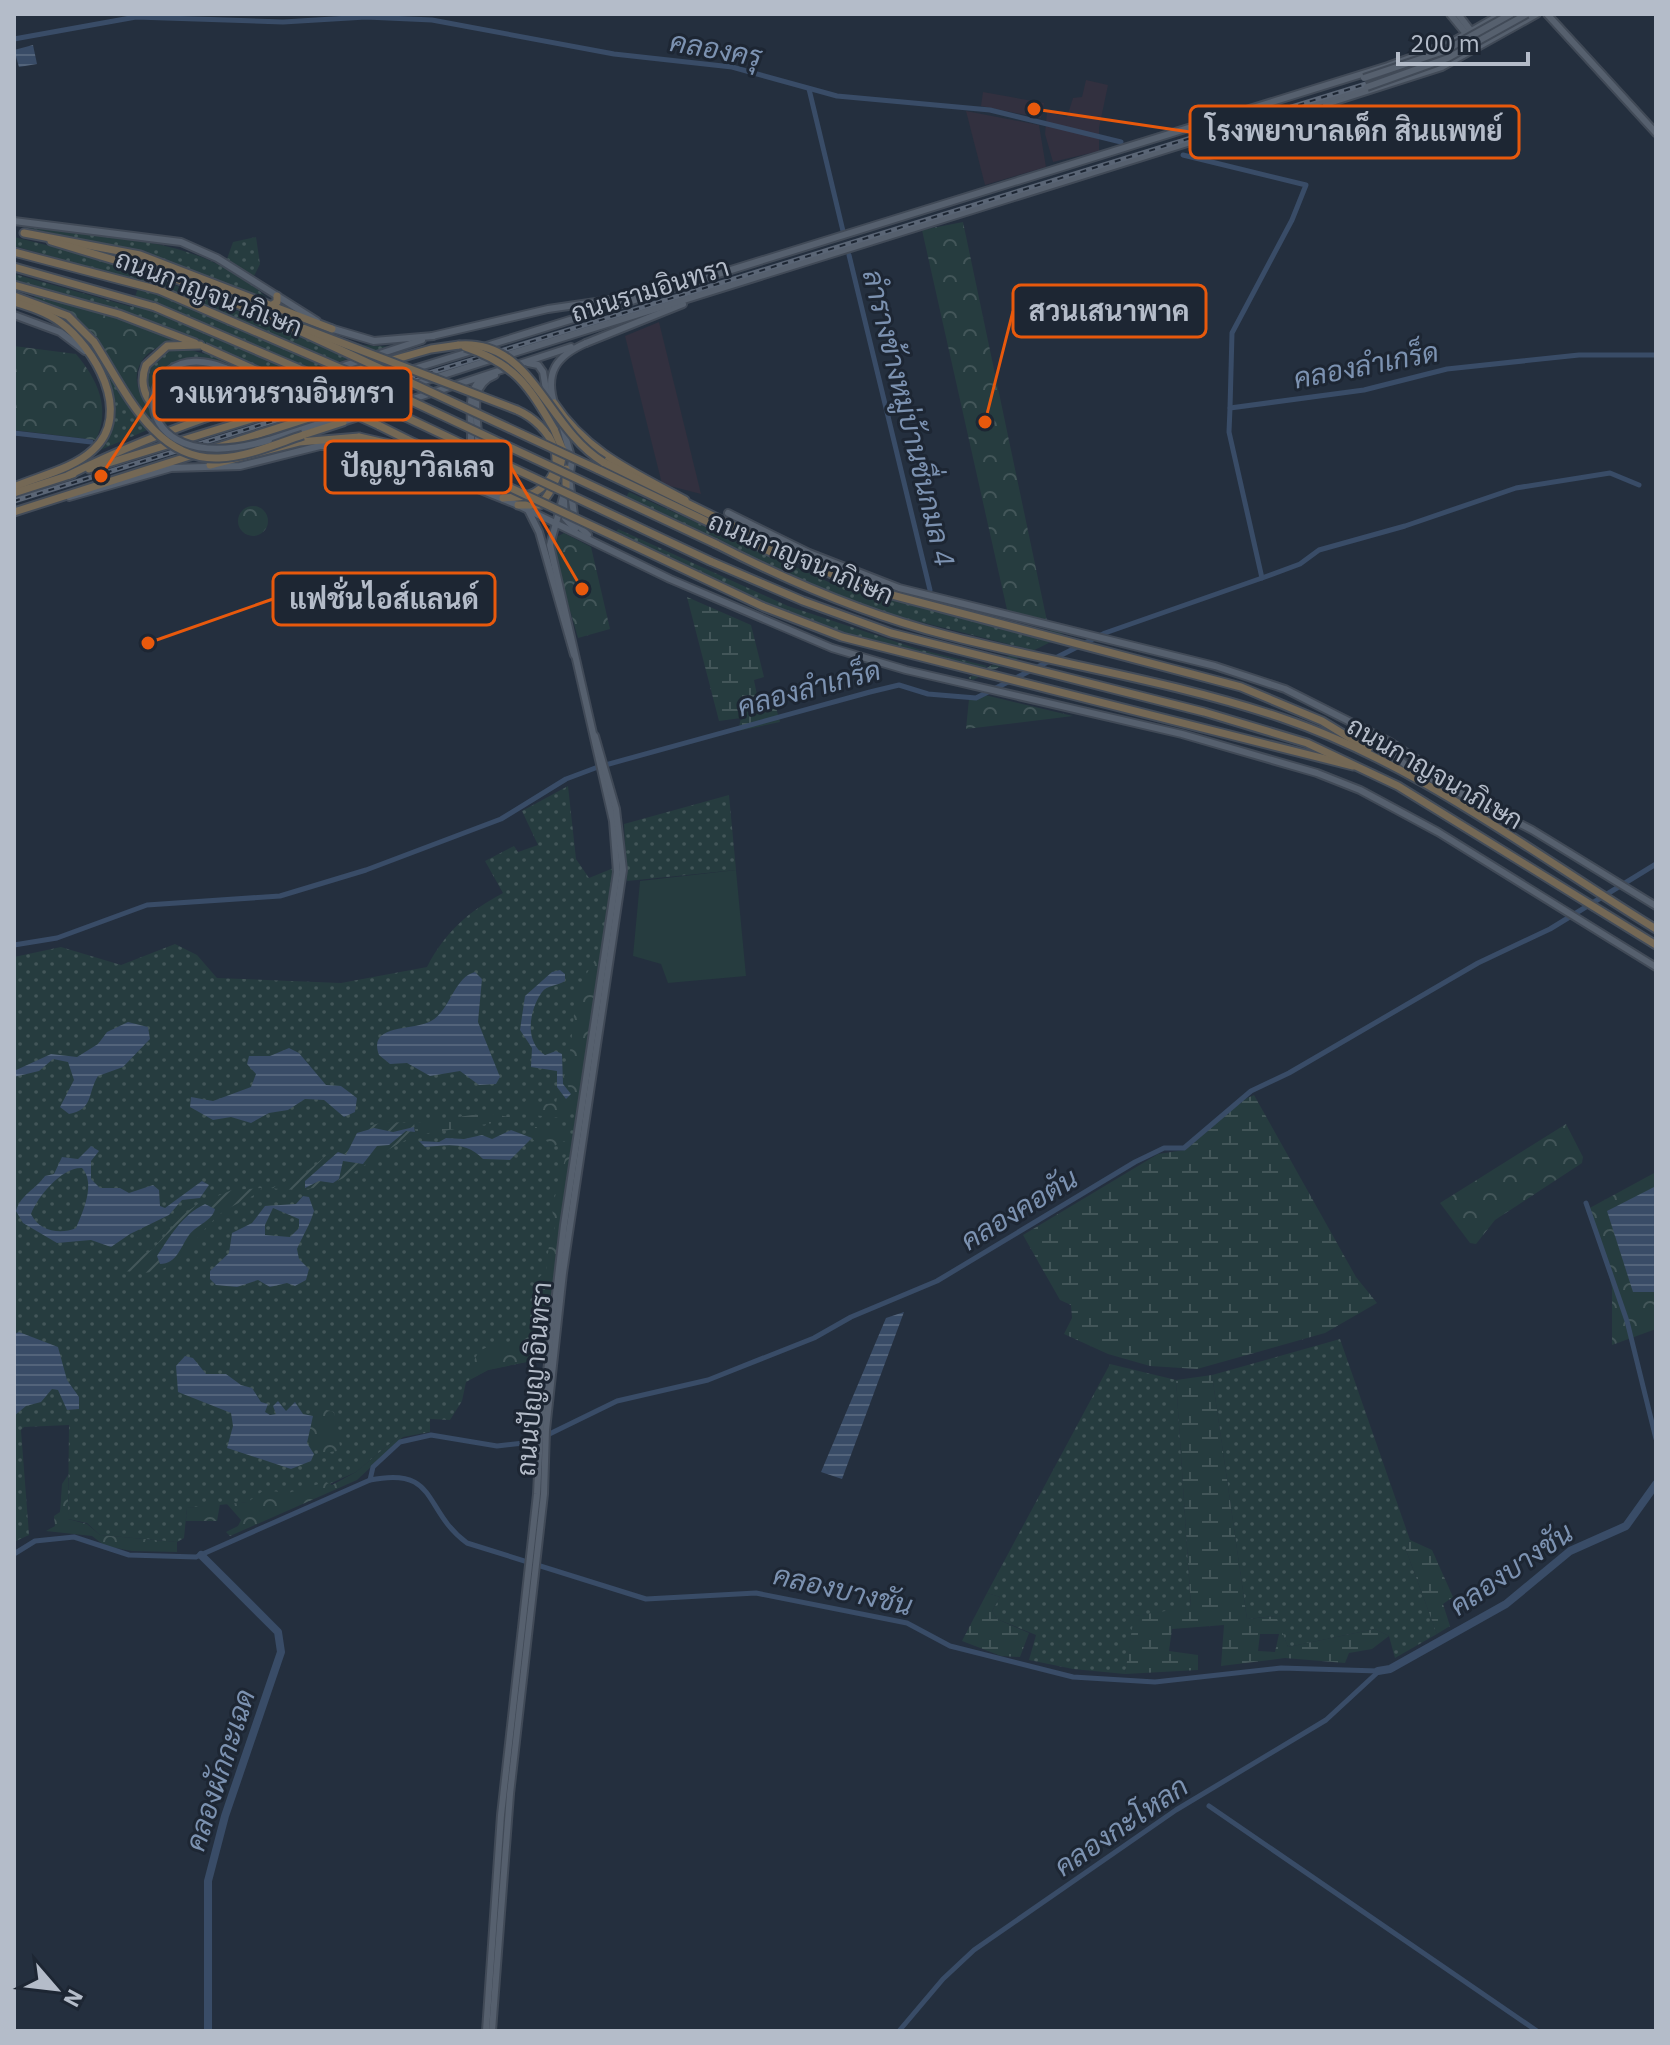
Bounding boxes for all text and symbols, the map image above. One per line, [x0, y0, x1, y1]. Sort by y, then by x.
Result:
scale bar [1398, 16, 1528, 66]
water label: คลองครุ [667, 22, 766, 77]
text: 200 m [1410, 27, 1480, 59]
callout: โรงพยาบาลเด็ก สินแพทย์ [1190, 106, 1519, 158]
text: โรงพยาบาลเด็ก สินแพทย์ [1203, 111, 1504, 149]
street label: ถนนกาญจนาภิเษก [111, 241, 308, 343]
street label: ถนนรามอินทรา [567, 249, 733, 329]
water label: ลำรางข้างหมู่บ้านชื่นกมล 4 [853, 264, 969, 571]
callout: สวนเสนาพาค [1013, 285, 1206, 337]
text: สวนเสนาพาค [1029, 292, 1189, 329]
water label: คลองลำเกร็ด [1290, 331, 1442, 397]
callout: วงแหวนรามอินทรา [154, 368, 411, 420]
text: วงแหวนรามอินทรา [169, 374, 395, 411]
callout: ปัญญาวิลเลจ [325, 441, 511, 493]
text: ปัญญาวิลเลจ [341, 448, 495, 485]
street label: ถนนกาญจนาภิเษก [704, 503, 899, 611]
callout: แฟชั่นไอส์แลนด์ [273, 573, 495, 625]
text: แฟชั่นไอส์แลนด์ [289, 576, 480, 617]
water label: คลองลำเกร็ด [733, 650, 885, 724]
street label: ถนนกาญจนาภิเษก [1341, 708, 1530, 836]
water label: คลองคอตัน [953, 1159, 1084, 1258]
street label: ถนนปัญญาอินทรา [508, 1280, 558, 1478]
water label: คลองบางชัน [1442, 1514, 1580, 1623]
water label: คลองบางชัน [770, 1556, 916, 1623]
water label: คลองผักกะเฉด [176, 1684, 263, 1856]
water label: คลองกะโหลก [1046, 1767, 1195, 1884]
north arrow [16, 1949, 96, 2029]
text: N [58, 1985, 91, 2012]

